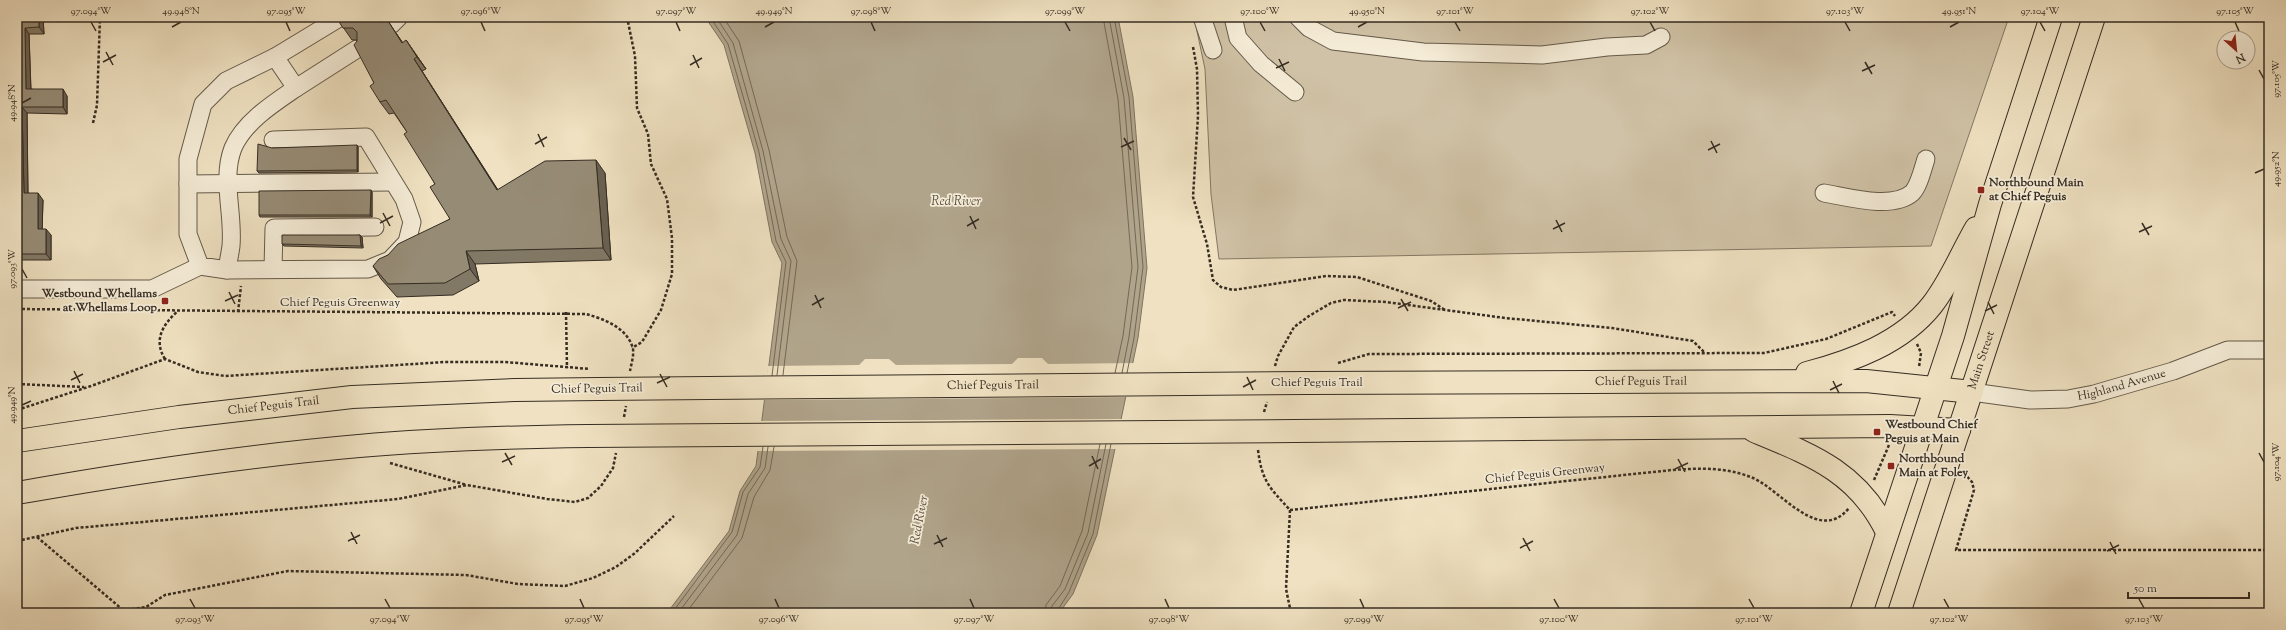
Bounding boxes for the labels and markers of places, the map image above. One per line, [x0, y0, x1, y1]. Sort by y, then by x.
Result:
place label: Northbound Main at Chief Peguis [1988, 174, 2085, 206]
marker: Northbound Main at Chief Peguis [1976, 185, 1986, 195]
place label: Westbound Whellams at Whellams Loop [41, 285, 157, 317]
marker: Westbound Whellams at Whellams Loop [160, 296, 170, 306]
place label: Westbound Chief Peguis at Main [1884, 416, 1978, 448]
marker: Westbound Chief Peguis at Main [1872, 427, 1882, 437]
place label: Northbound Main at Foley [1898, 450, 1968, 482]
marker: Northbound Main at Foley [1886, 461, 1896, 471]

